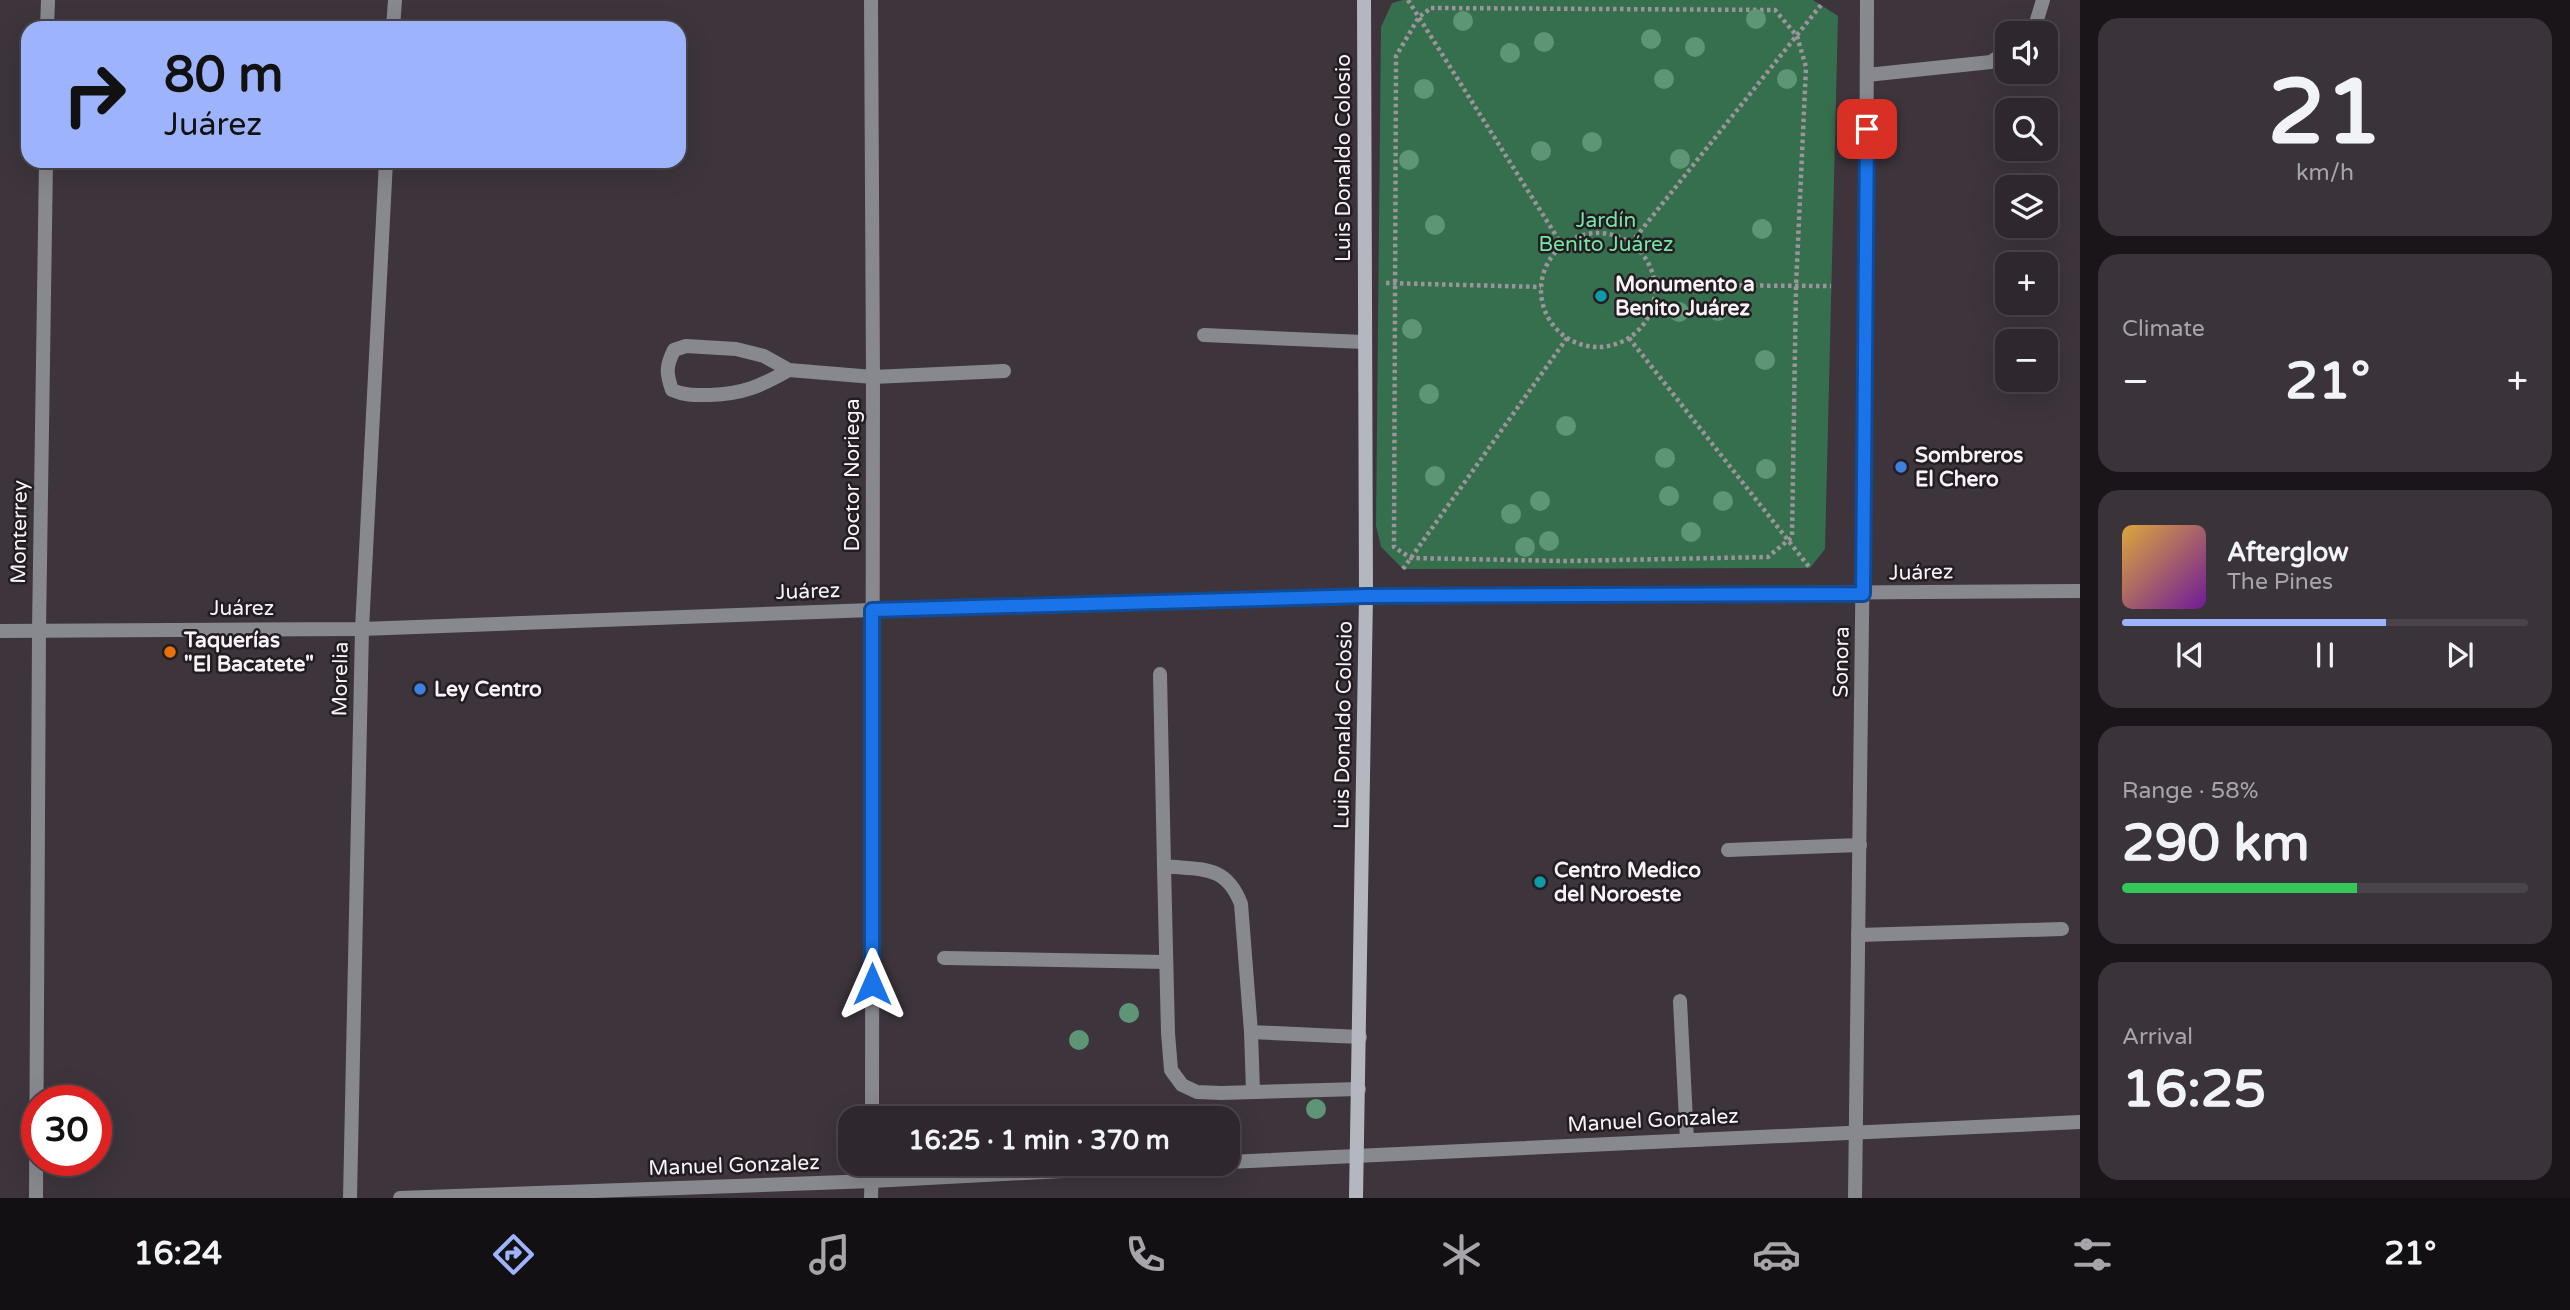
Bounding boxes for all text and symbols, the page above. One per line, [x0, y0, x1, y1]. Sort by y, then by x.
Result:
map controls [1995, 21, 2058, 392]
button: sound [1995, 21, 2058, 84]
text: 80 m [164, 46, 283, 105]
icon: right [49, 49, 140, 140]
street label: Luis Donaldo Colosio [1331, 54, 1356, 262]
text: 21 [2268, 58, 2382, 168]
button: search [1995, 98, 2058, 161]
pin [1837, 99, 1897, 159]
text: Juárez [164, 106, 262, 144]
icon: arrive [1848, 110, 1886, 148]
text: km/h [2296, 159, 2354, 187]
button: layers [1995, 175, 2058, 238]
park label: Jardín Benito Juárez [1539, 208, 1673, 257]
button: + [1995, 252, 2058, 315]
place label: Monumento a Benito Juárez [1615, 272, 1755, 321]
marker: Monumento a Benito Juárez [1593, 288, 1609, 304]
text: Climate [2122, 315, 2205, 343]
button: − [1995, 329, 2058, 392]
text: 21° [2285, 350, 2370, 413]
text: − [2122, 359, 2149, 405]
text: + [2507, 359, 2528, 405]
street label: Doctor Noriega [840, 398, 865, 552]
place label: Sombreros El Chero [1915, 443, 2023, 492]
marker: Sombreros El Chero [1893, 459, 1909, 475]
street label: Monterrey [6, 480, 33, 584]
text: Afterglow [2227, 537, 2349, 568]
street label: Juárez [1889, 559, 1953, 586]
text: The Pines [2227, 568, 2333, 596]
street label: Juárez [775, 578, 841, 605]
street label: Juárez [210, 596, 274, 621]
street label: Luis Donaldo Colosio [1329, 621, 1358, 829]
street label: Sonora [1828, 626, 1855, 698]
place label: Taquerías "El Bacatete" [183, 628, 314, 677]
icon: previous [2171, 636, 2209, 674]
icon: pause [2306, 636, 2344, 674]
icon: next [2441, 636, 2479, 674]
street label: Morelia [327, 641, 354, 717]
marker: Taquerías "El Bacatete" [162, 644, 178, 660]
place label: Ley Centro [434, 677, 542, 702]
marker: Ley Centro [412, 681, 428, 697]
text: Range · 58% [2122, 777, 2258, 805]
text: 290 km [2122, 812, 2310, 875]
place label: Centro Medico del Noroeste [1554, 858, 1701, 907]
marker: Centro Medico del Noroeste [1532, 874, 1548, 890]
position arrow [835, 947, 909, 1021]
text: Arrival [2122, 1023, 2193, 1051]
text: 16:25 [2122, 1058, 2266, 1121]
speed limit sign: 30 [21, 1085, 112, 1176]
street label: Manuel Gonzalez [1567, 1104, 1739, 1137]
text: 16:25 · 1 min · 370 m [908, 1125, 1170, 1156]
street label: Manuel Gonzalez [648, 1150, 820, 1181]
icon: directions [489, 1230, 538, 1279]
icon: music [805, 1230, 854, 1279]
icon: phone [1121, 1230, 1170, 1279]
icon: climate [1437, 1230, 1486, 1279]
icon: car [1752, 1230, 1801, 1279]
icon: filters [2068, 1230, 2117, 1279]
text: 16:24 [133, 1235, 222, 1273]
text: 21° [2384, 1235, 2436, 1273]

